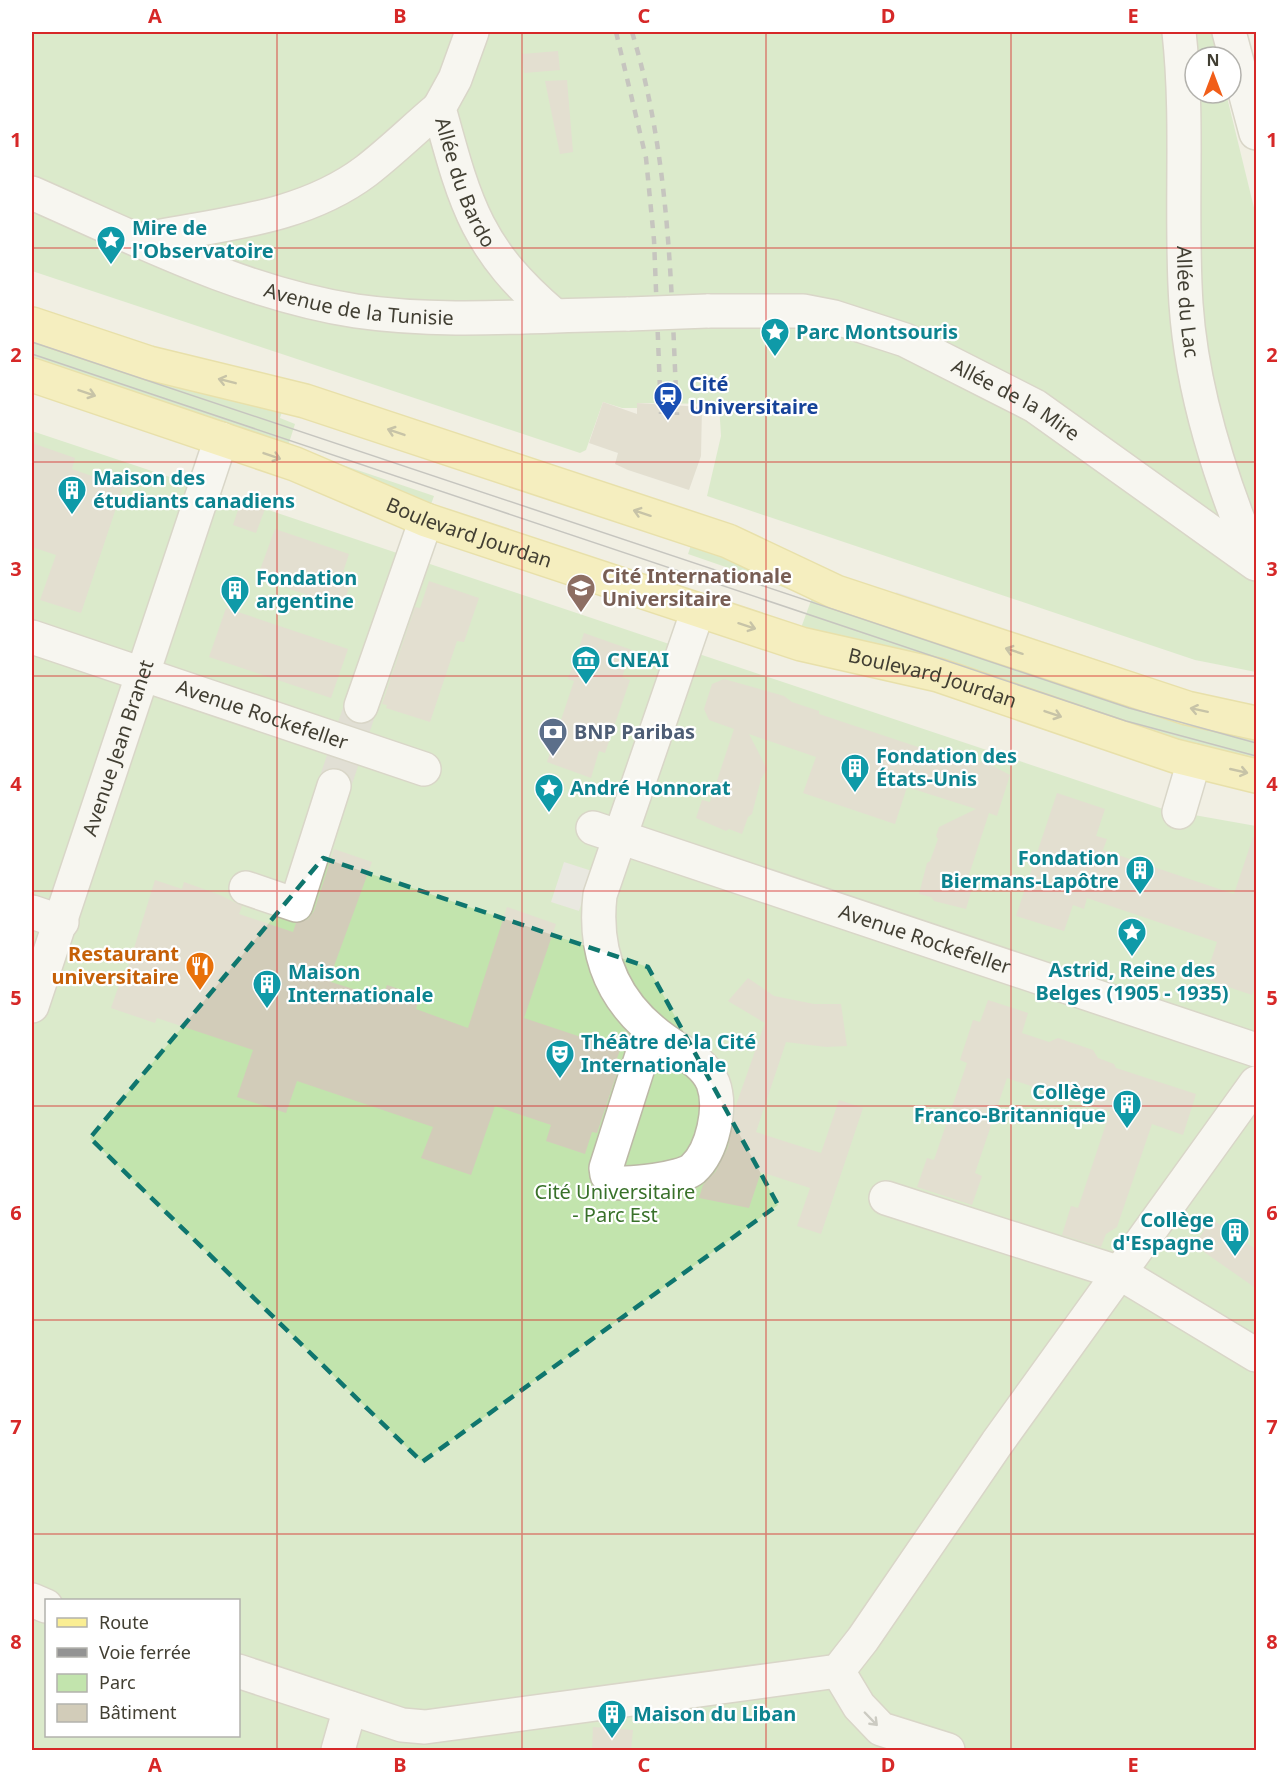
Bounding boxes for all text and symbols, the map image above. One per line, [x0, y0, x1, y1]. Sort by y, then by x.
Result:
text: A [148, 2, 162, 29]
text: B [393, 2, 407, 29]
text: C [638, 2, 651, 29]
text: D [881, 2, 895, 29]
text: E [1127, 2, 1139, 29]
north arrow [1183, 45, 1243, 105]
text: N [1206, 49, 1220, 71]
street label: Allée du Bardo [429, 114, 502, 252]
text: 1 [10, 126, 22, 153]
text: 1 [1266, 126, 1278, 153]
place label: Mire de l'Observatoire [132, 214, 274, 264]
place icon: Mire de l'Observatoire [95, 224, 127, 266]
street label: Allée du Lac [1171, 246, 1206, 359]
street label: Avenue de la Tunisie [261, 276, 454, 331]
place icon: Parc Montsouris [759, 316, 791, 358]
place label: Parc Montsouris [796, 318, 958, 345]
text: 2 [10, 341, 22, 368]
text: 2 [1266, 341, 1278, 368]
street label: Allée de la Mire [947, 352, 1085, 447]
place label: Cité Universitaire [689, 370, 819, 420]
one-way arrow [218, 374, 237, 386]
station icon: Cité Universitaire [652, 380, 684, 422]
one-way arrow [77, 389, 96, 400]
one-way arrow [387, 426, 406, 437]
one-way arrow [262, 451, 281, 462]
place label: Maison des étudiants canadiens [93, 464, 295, 514]
building icon: Maison des étudiants canadiens [56, 474, 88, 516]
street label: Boulevard Jourdan [382, 491, 556, 574]
one-way arrow [633, 507, 652, 518]
text: 3 [10, 555, 22, 582]
text: 3 [1266, 555, 1278, 582]
place label: Cité Internationale Universitaire [602, 562, 792, 612]
place label: Fondation argentine [256, 564, 357, 614]
school or university icon: Cité Internationale Universitaire [565, 572, 597, 614]
building icon: Fondation argentine [219, 574, 251, 616]
one-way arrow [737, 621, 755, 632]
street label: Boulevard Jourdan [846, 641, 1021, 714]
museum icon: CNEAI [570, 644, 602, 686]
one-way arrow [1005, 644, 1024, 655]
place label: CNEAI [607, 646, 669, 673]
street label: Avenue Jean Branet [76, 656, 159, 839]
street label: Avenue Rockefeller [173, 673, 352, 756]
one-way arrow [1190, 704, 1209, 716]
one-way arrow [1043, 710, 1062, 721]
bank icon: BNP Paribas [537, 716, 569, 758]
place label: BNP Paribas [574, 718, 695, 745]
place label: Fondation des États-Unis [876, 742, 1017, 792]
building icon: Fondation des États-Unis [839, 752, 871, 794]
one-way arrow [1229, 766, 1248, 778]
text: 4 [10, 770, 22, 797]
text: 4 [1266, 770, 1278, 797]
place icon: André Honnorat [533, 772, 565, 814]
place label: André Honnorat [570, 774, 731, 801]
place label: Fondation Biermans-Lapôtre [940, 844, 1119, 894]
building icon: Fondation Biermans-Lapôtre [1124, 854, 1156, 896]
street label: Avenue Rockefeller [836, 897, 1015, 980]
place icon: Astrid, Reine des Belges (1905 - 1935) [1116, 916, 1148, 958]
place label: Restaurant universitaire [52, 940, 179, 990]
restaurant icon: Restaurant universitaire [184, 950, 216, 992]
place label: Astrid, Reine des Belges (1905 - 1935) [1036, 956, 1228, 1006]
place label: Maison Internationale [288, 958, 433, 1008]
building icon: Maison Internationale [251, 968, 283, 1010]
text: 5 [10, 984, 22, 1011]
text: 5 [1266, 984, 1278, 1011]
place label: Théâtre de la Cité Internationale [581, 1028, 756, 1078]
theatre icon: Théâtre de la Cité Internationale [544, 1038, 576, 1080]
place label: Collège Franco-Britannique [914, 1078, 1106, 1128]
building icon: Collège Franco-Britannique [1111, 1088, 1143, 1130]
park label: Cité Universitaire - Parc Est [535, 1178, 695, 1228]
text: 6 [10, 1199, 22, 1226]
text: 6 [1266, 1199, 1278, 1226]
place label: Collège d'Espagne [1113, 1206, 1214, 1256]
building icon: Collège d'Espagne [1219, 1216, 1251, 1258]
text: 7 [10, 1413, 22, 1440]
text: 7 [1266, 1413, 1278, 1440]
legend [45, 1599, 240, 1737]
text: Route [99, 1610, 149, 1634]
text: 8 [10, 1628, 22, 1655]
text: 8 [1266, 1628, 1278, 1655]
text: Voie ferrée [99, 1640, 191, 1664]
text: Parc [99, 1670, 136, 1694]
building icon: Maison du Liban [596, 1698, 628, 1740]
text: Bâtiment [99, 1700, 177, 1724]
place label: Maison du Liban [633, 1700, 796, 1727]
one-way arrow [863, 1712, 878, 1727]
text: A [148, 1751, 162, 1778]
text: B [393, 1751, 407, 1778]
text: C [638, 1751, 651, 1778]
text: D [881, 1751, 895, 1778]
text: E [1127, 1751, 1139, 1778]

